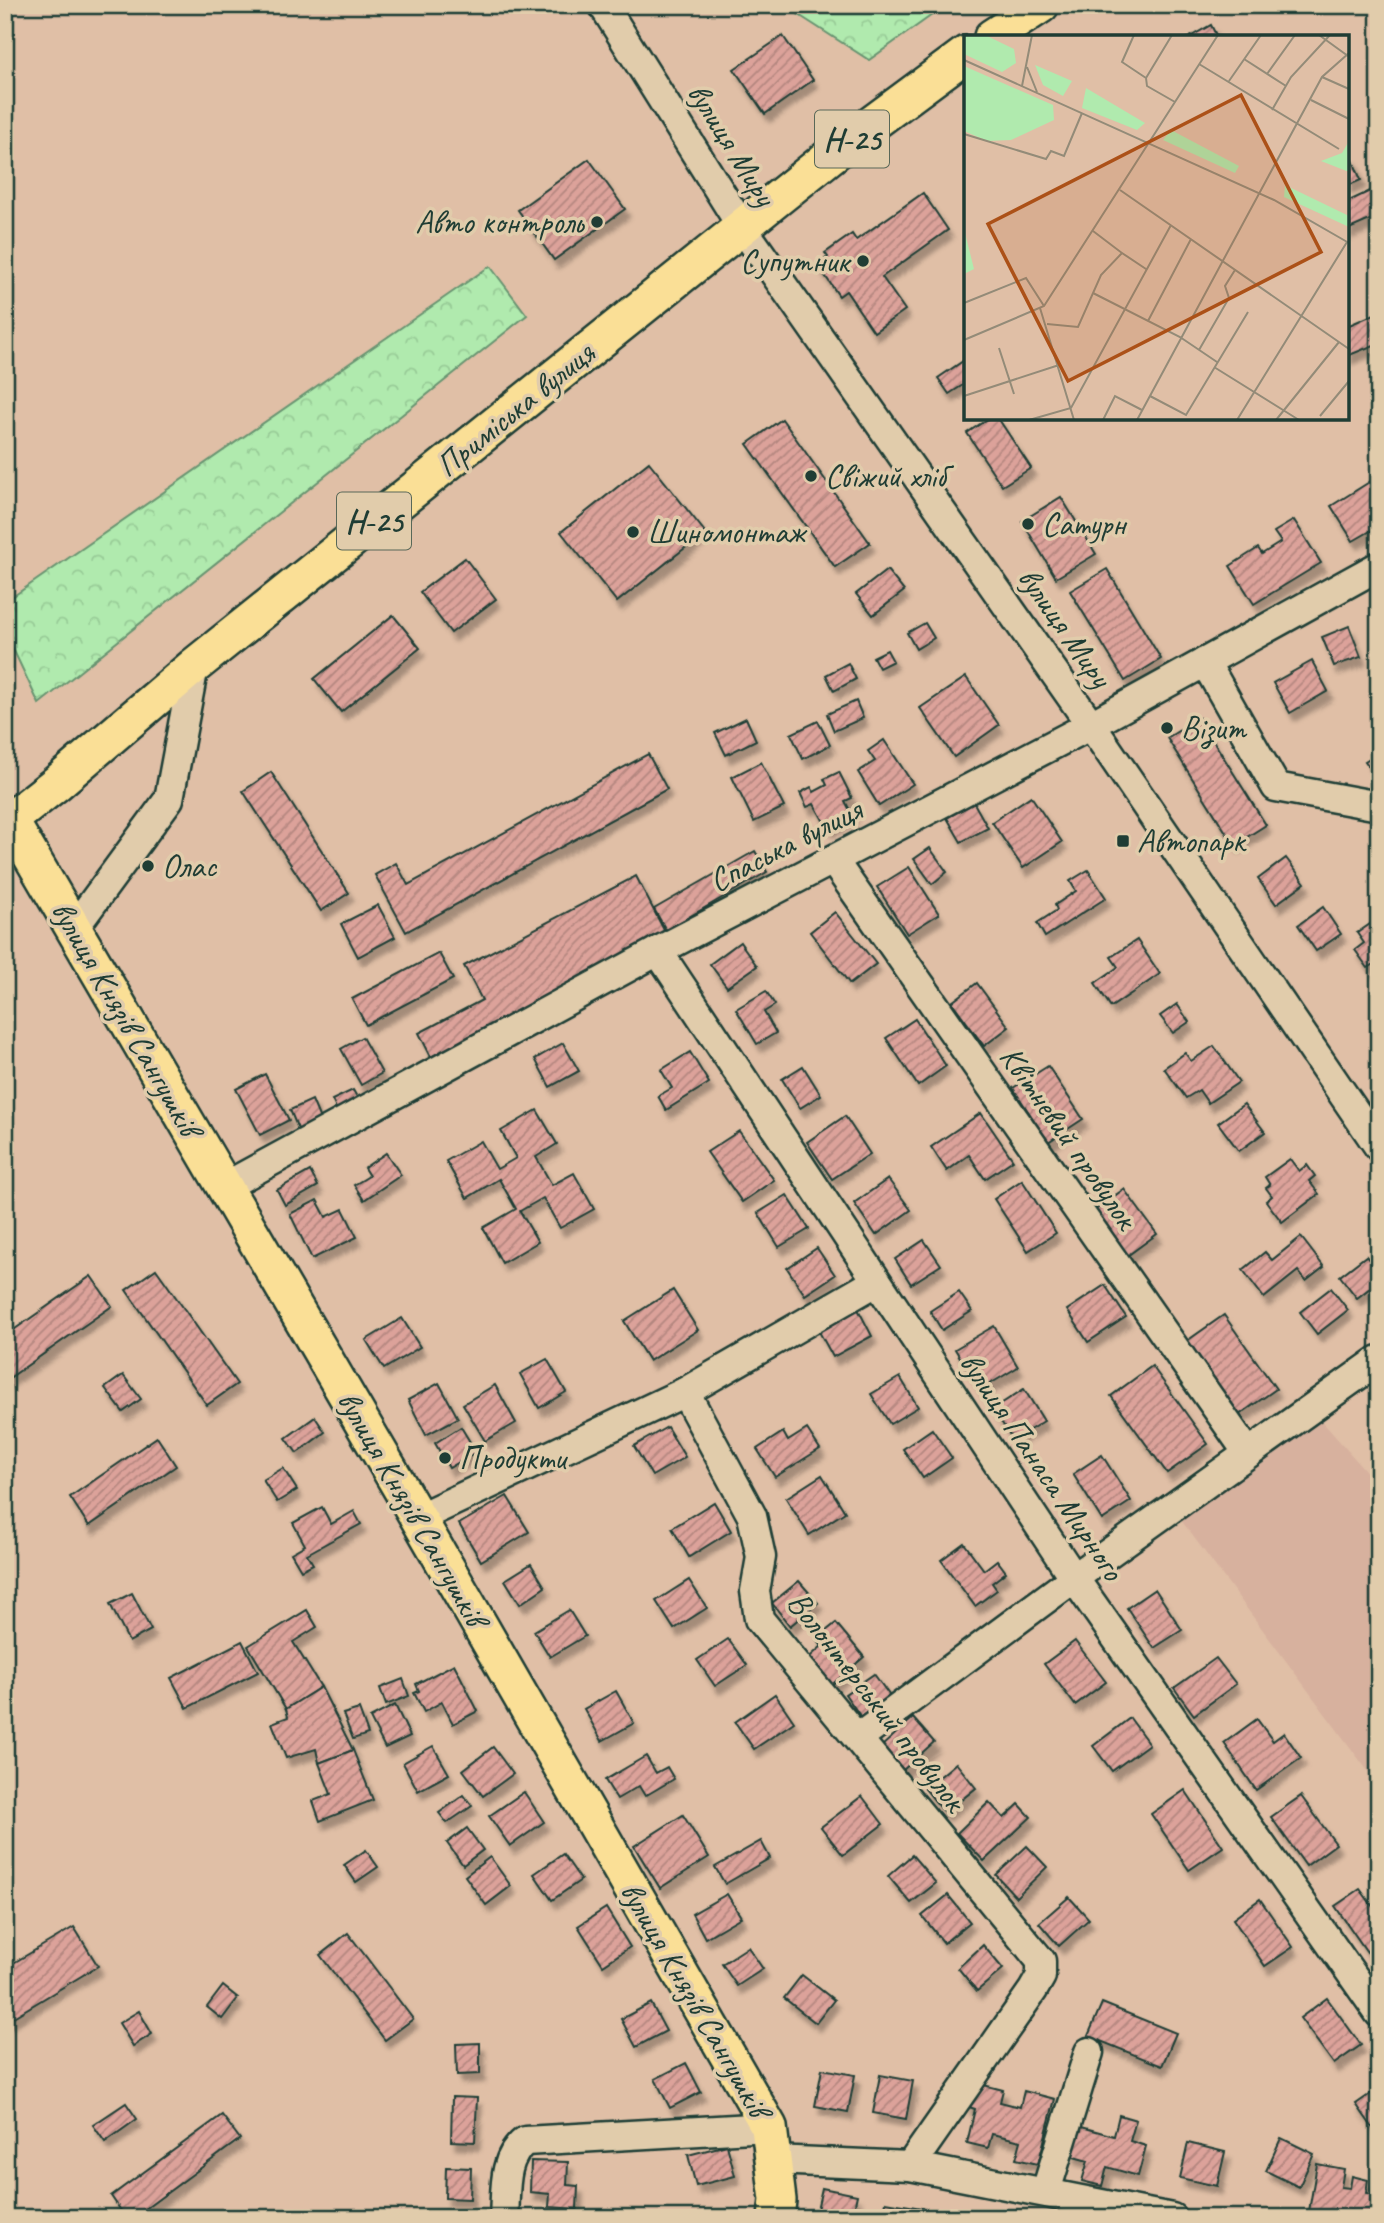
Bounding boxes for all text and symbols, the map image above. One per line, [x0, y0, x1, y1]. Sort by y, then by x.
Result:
inset map [964, 35, 1349, 420]
street label: вулиця Миру [678, 75, 788, 216]
road number: Н-25 [815, 110, 889, 168]
place label: Авто контроль [415, 201, 585, 243]
marker: Авто контроль [589, 214, 605, 230]
place label: Супутник [740, 240, 852, 282]
marker: Супутник [855, 253, 871, 269]
street label: Приміська вулиця [427, 331, 604, 486]
place label: Свіжий хліб [825, 455, 955, 497]
marker: Свіжий хліб [803, 468, 819, 484]
road number: Н-25 [337, 492, 411, 550]
place label: Сатурн [1042, 503, 1128, 545]
place label: Шиномонтаж [647, 511, 808, 553]
marker: Сатурн [1020, 516, 1036, 532]
marker: Шиномонтаж [625, 524, 641, 540]
street label: вулиця Миру [1008, 559, 1123, 698]
place label: Візит [1181, 707, 1248, 749]
marker: Візит [1159, 720, 1175, 736]
street label: Спаська вулиця [702, 787, 871, 901]
place label: Автопарк [1137, 820, 1247, 862]
marker: Автопарк [1115, 833, 1131, 849]
place label: Олас [162, 845, 217, 887]
marker: Олас [140, 858, 156, 874]
street label: вулиця Князів Сангушків [42, 893, 214, 1150]
street label: Квітневий провулок [990, 1037, 1149, 1239]
street label: вулиця Панаса Мирного [950, 1344, 1135, 1589]
street label: вулиця Князів Сангушків [328, 1383, 500, 1640]
place label: Продукти [459, 1437, 569, 1479]
marker: Продукти [437, 1450, 453, 1466]
street label: Волонтерський провулок [778, 1583, 978, 1822]
street label: вулиця Князів Сангушків [611, 1874, 783, 2131]

